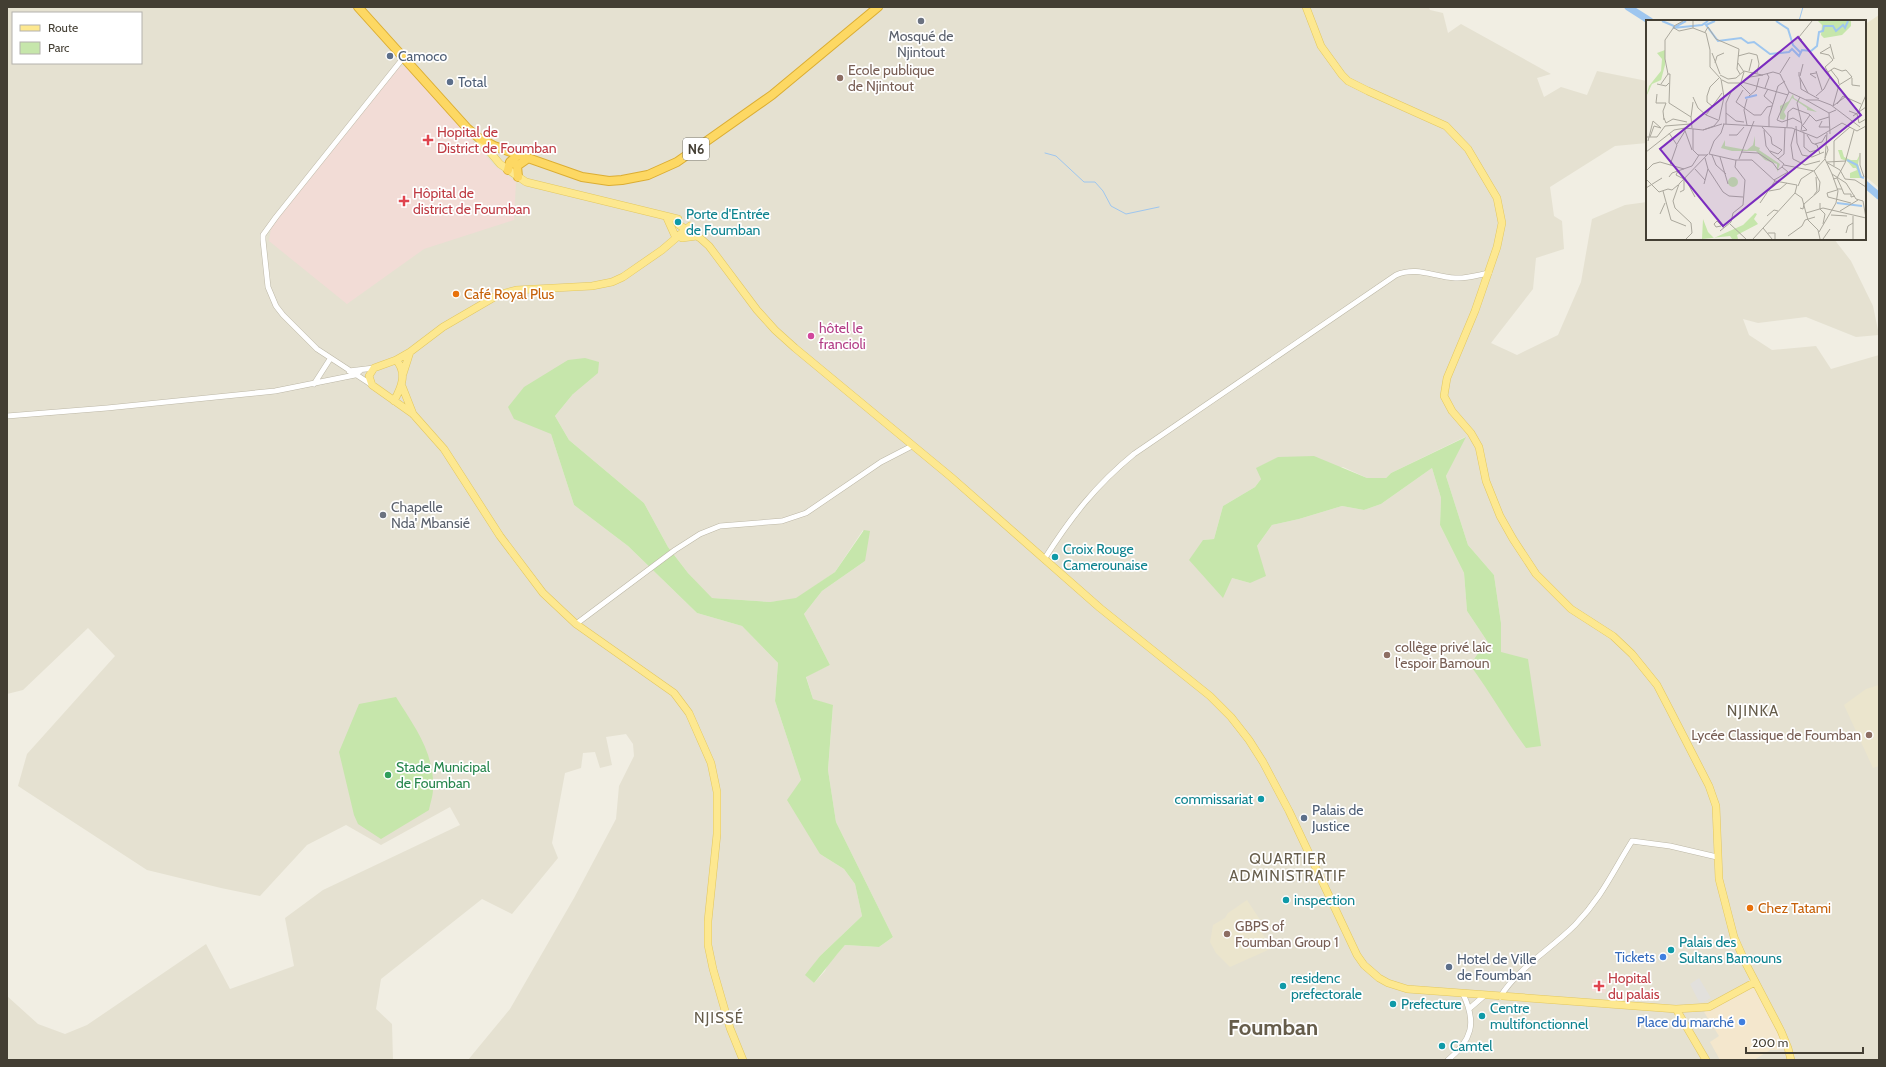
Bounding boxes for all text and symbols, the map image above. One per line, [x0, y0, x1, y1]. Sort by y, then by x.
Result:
legend [12, 12, 142, 64]
marker: Mosqué de Njintout [916, 16, 926, 26]
text: Route [48, 20, 78, 35]
inset map [1646, 20, 1866, 240]
place label: Mosqué de Njintout [888, 27, 954, 61]
text: Parc [48, 40, 70, 55]
place label: Camoco [398, 47, 448, 65]
marker: Camoco [385, 51, 395, 61]
place label: Ecole publique de Njintout [848, 61, 935, 95]
place label: Total [458, 73, 487, 91]
marker: Ecole publique de Njintout [835, 73, 845, 83]
marker: Total [445, 77, 455, 87]
place label: Hopital de District de Foumban [437, 123, 557, 157]
marker: Hopital de District de Foumban [422, 134, 434, 146]
road number: N6 [683, 138, 709, 160]
place label: Hôpital de district de Foumban [413, 184, 530, 218]
marker: Hôpital de district de Foumban [398, 195, 410, 207]
place label: Porte d'Entrée de Foumban [686, 205, 770, 239]
marker: Porte d'Entrée de Foumban [673, 217, 683, 227]
place label: Café Royal Plus [464, 285, 555, 303]
marker: Café Royal Plus [451, 289, 461, 299]
place label: hôtel le francioli [819, 319, 866, 353]
marker: hôtel le francioli [806, 331, 816, 341]
place label: Chapelle Nda' Mbansié [391, 498, 470, 532]
marker: Chapelle Nda' Mbansié [378, 510, 388, 520]
place label: Croix Rouge Camerounaise [1063, 540, 1148, 574]
marker: Croix Rouge Camerounaise [1050, 552, 1060, 562]
place label: collège privé laîc l'espoir Bamoun [1395, 638, 1492, 672]
marker: collège privé laîc l'espoir Bamoun [1382, 650, 1392, 660]
district label: NJINKA [1727, 702, 1779, 720]
place label: Lycée Classique de Foumban [1691, 726, 1861, 744]
marker: Lycée Classique de Foumban [1864, 730, 1874, 740]
place label: Stade Municipal de Foumban [396, 758, 491, 792]
marker: Stade Municipal de Foumban [383, 770, 393, 780]
place label: commissariat [1175, 790, 1253, 808]
marker: commissariat [1256, 794, 1266, 804]
place label: Palais de Justice [1311, 801, 1363, 835]
marker: Palais de Justice [1299, 813, 1309, 823]
district label: QUARTIER ADMINISTRATIF [1229, 850, 1347, 885]
place label: inspection [1294, 891, 1355, 909]
marker: inspection [1281, 895, 1291, 905]
place label: Chez Tatami [1758, 899, 1831, 917]
marker: Chez Tatami [1745, 903, 1755, 913]
place label: GBPS of Foumban Group 1 [1235, 917, 1339, 951]
marker: GBPS of Foumban Group 1 [1222, 929, 1232, 939]
place label: Palais des Sultans Bamouns [1679, 933, 1782, 967]
marker: Palais des Sultans Bamouns [1666, 945, 1676, 955]
place label: Tickets [1615, 948, 1655, 966]
place label: Hotel de Ville de Foumban [1457, 950, 1537, 984]
marker: Tickets [1658, 952, 1668, 962]
marker: Hotel de Ville de Foumban [1444, 962, 1454, 972]
place label: residenc prefectorale [1291, 969, 1362, 1003]
place label: Hopital du palais [1608, 969, 1660, 1003]
marker: Hopital du palais [1593, 980, 1605, 992]
marker: residenc prefectorale [1278, 981, 1288, 991]
place label: Prefecture [1401, 995, 1462, 1013]
marker: Prefecture [1388, 999, 1398, 1009]
place label: Centre multifonctionnel [1490, 999, 1589, 1033]
district label: NJISSÉ [694, 1008, 744, 1027]
marker: Centre multifonctionnel [1477, 1011, 1487, 1021]
place label: Place du marché [1637, 1013, 1734, 1031]
district label: Foumban [1228, 1014, 1318, 1041]
marker: Place du marché [1737, 1017, 1747, 1027]
scale bar [1746, 1029, 1863, 1055]
text: 200 m [1752, 1035, 1788, 1050]
place label: Camtel [1450, 1037, 1493, 1055]
marker: Camtel [1437, 1041, 1447, 1051]

